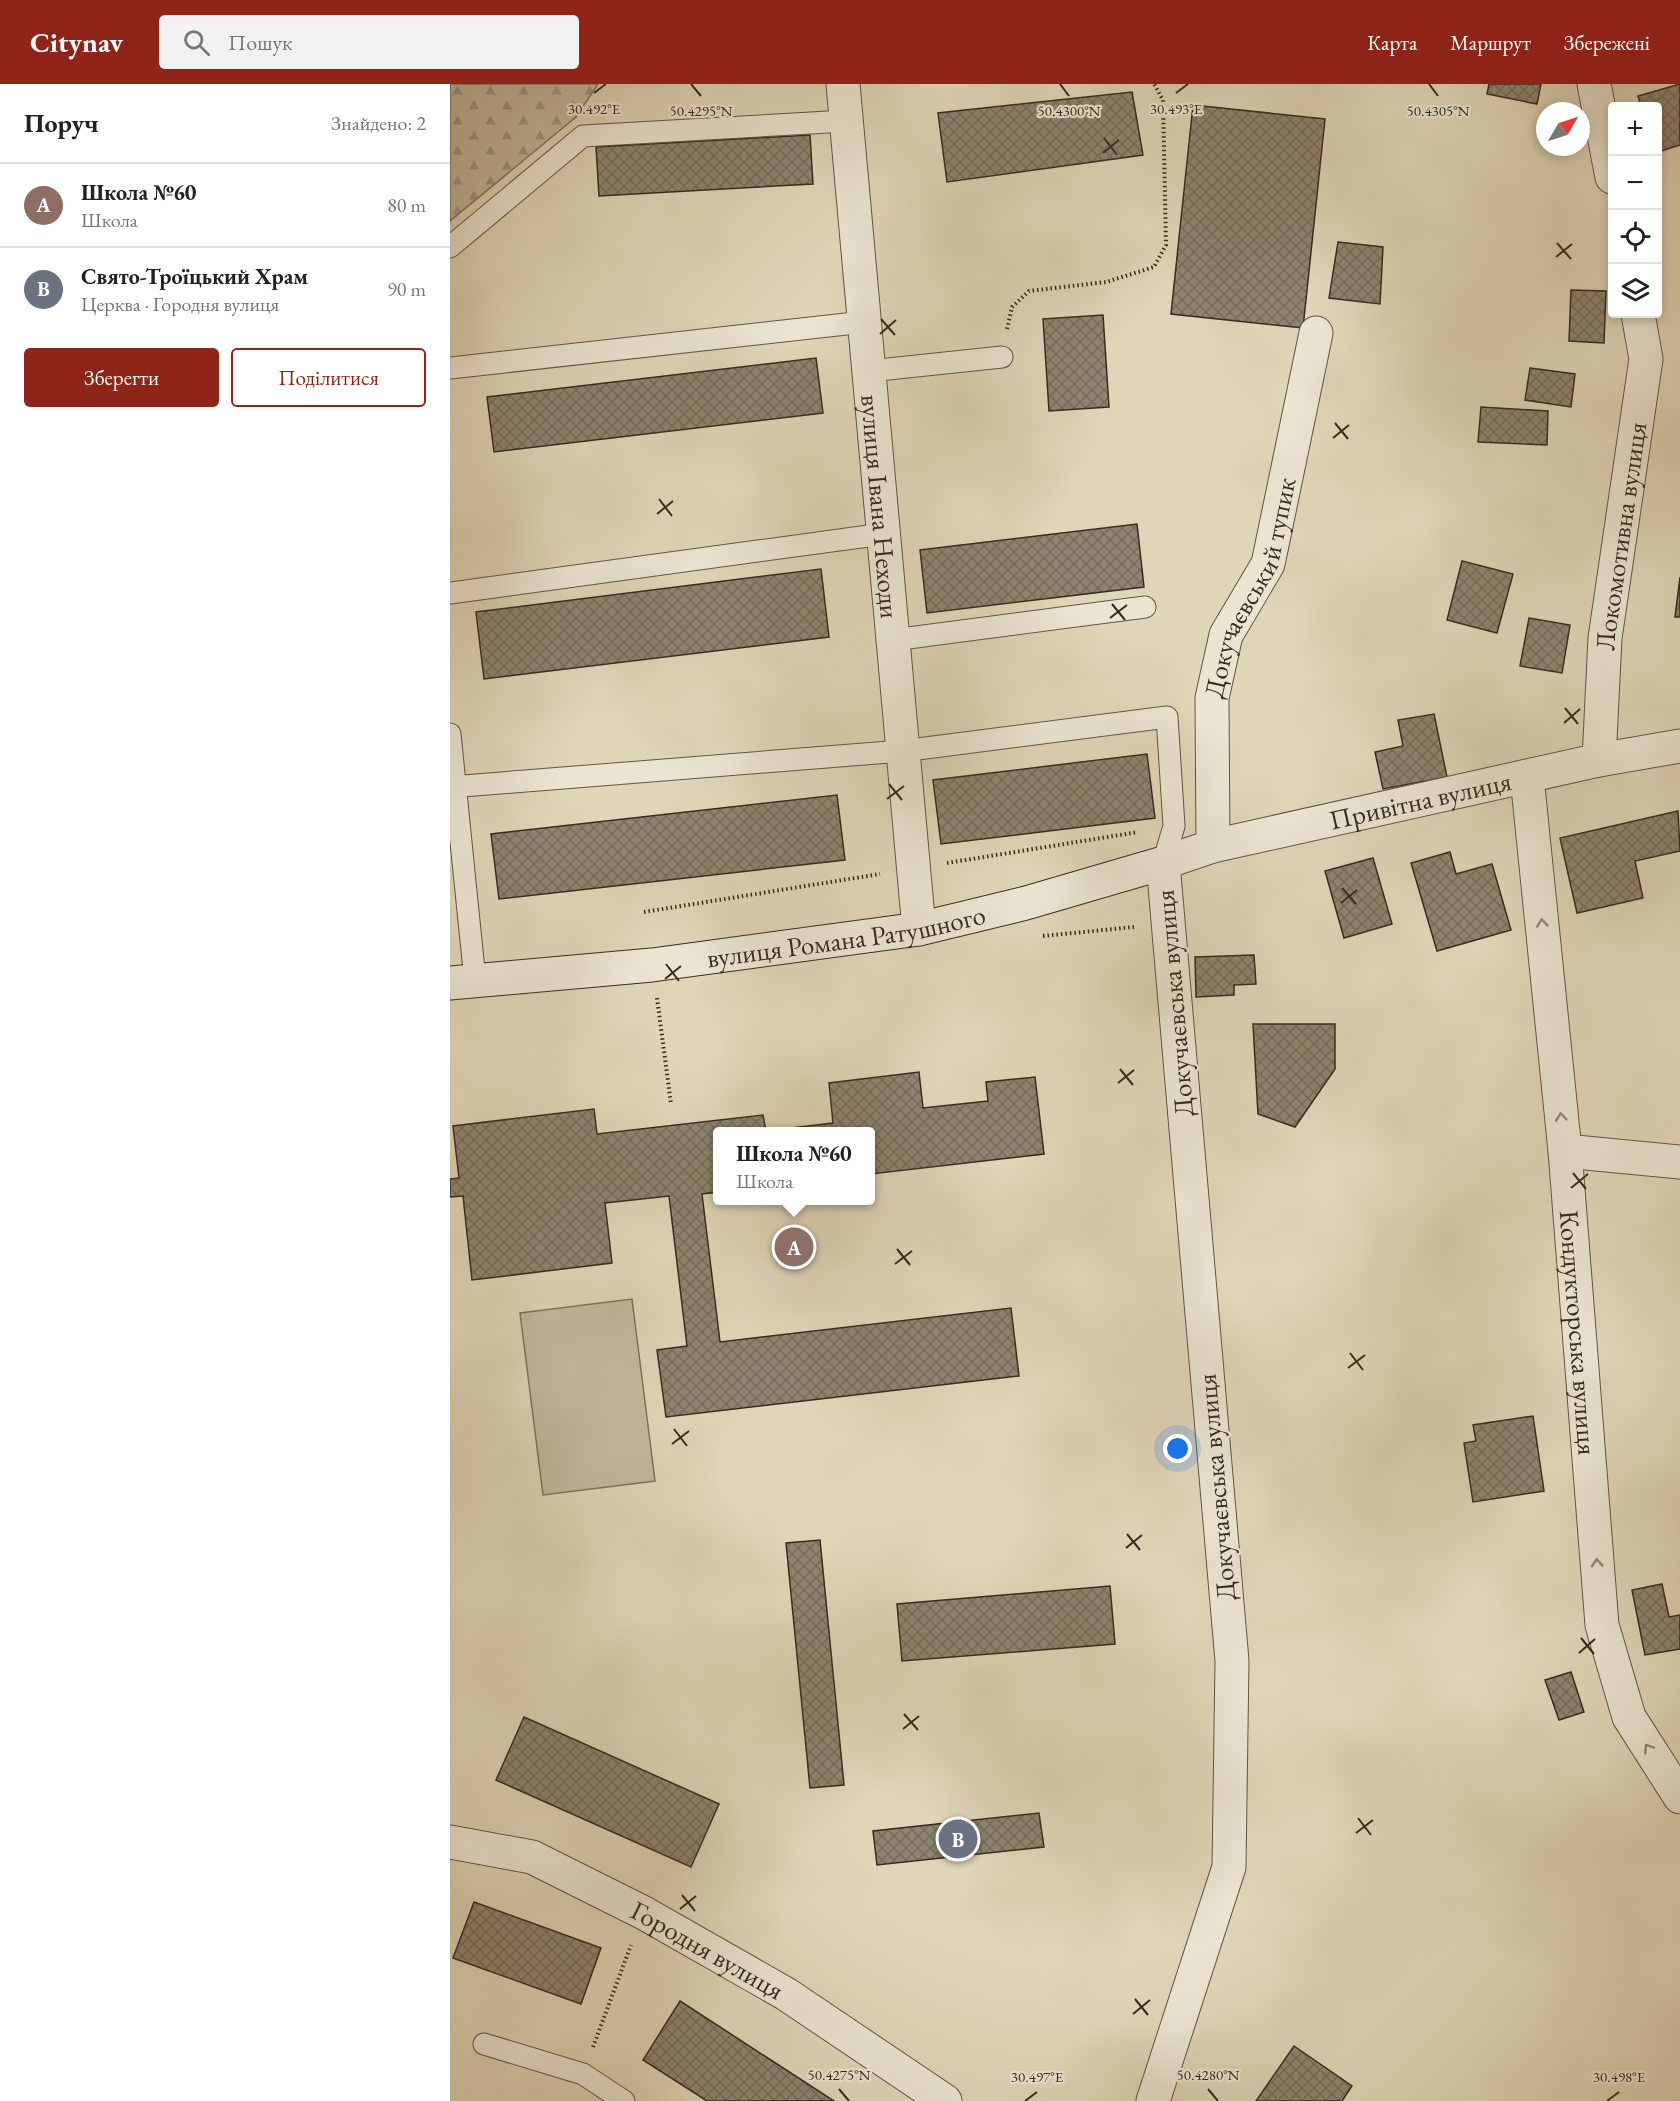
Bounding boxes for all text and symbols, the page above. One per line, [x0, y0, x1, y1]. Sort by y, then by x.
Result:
search box [159, 15, 579, 69]
text: Citynav [30, 24, 123, 60]
icon: search [180, 26, 213, 59]
text: Пошук [228, 28, 293, 57]
text: Карта [1367, 29, 1417, 56]
text: Маршрут [1450, 29, 1531, 56]
text: Збережені [1564, 29, 1650, 56]
text: 30.492°E [568, 99, 621, 118]
text: 30.493°E [1150, 99, 1203, 118]
text: 50.4295°N [670, 101, 733, 120]
text: 50.4300°N [1038, 101, 1101, 120]
text: 50.4305°N [1407, 101, 1470, 120]
north arrow [1536, 102, 1590, 156]
map controls [1608, 102, 1662, 318]
button: + [1608, 102, 1662, 156]
text: Поруч [24, 106, 99, 140]
text: Знайдено: 2 [331, 110, 426, 136]
button: − [1608, 156, 1662, 210]
text: Школа №60 [81, 178, 196, 207]
text: A [36, 192, 51, 218]
text: 80 m [387, 192, 426, 218]
text: Школа [81, 207, 138, 233]
button: locate [1608, 210, 1662, 264]
text: Свято-Троїцький Храм [81, 262, 308, 291]
button: layers [1608, 264, 1662, 318]
text: B [37, 276, 50, 302]
text: 90 m [387, 276, 426, 302]
text: Церква · Городня вулиця [81, 291, 279, 317]
button: Зберегти [24, 348, 219, 407]
button: Поділитися [231, 348, 426, 407]
street label: вулиця Івана Неходи [853, 393, 908, 620]
street label: Локомотивна вулиця [1587, 420, 1654, 651]
street label: Докучаєвський тупик [1195, 474, 1303, 701]
street label: Привітна вулиця [1326, 763, 1514, 837]
street label: Докучаєвська вулиця [1147, 888, 1201, 1118]
street label: вулиця Романа Ратушного [704, 896, 989, 975]
one-way arrow [1536, 919, 1549, 928]
one-way arrow [1556, 1113, 1568, 1122]
popup [713, 1127, 875, 1205]
text: Школа №60 [736, 1139, 852, 1168]
text: Школа [736, 1168, 793, 1194]
street label: Кондукторська вулиця [1552, 1209, 1606, 1456]
pin: A [774, 1224, 814, 1270]
street label: Докучаєвська вулиця [1189, 1372, 1243, 1602]
your location [1163, 1434, 1192, 1463]
one-way arrow [1591, 1558, 1604, 1567]
one-way arrow [1644, 1744, 1656, 1754]
pin: B [938, 1816, 978, 1862]
street label: Городня вулиця [625, 1892, 791, 2007]
text: 50.4275°N [808, 2065, 871, 2084]
text: 50.4280°N [1177, 2065, 1240, 2084]
text: 30.497°E [1011, 2067, 1064, 2086]
text: 30.498°E [1593, 2067, 1646, 2086]

